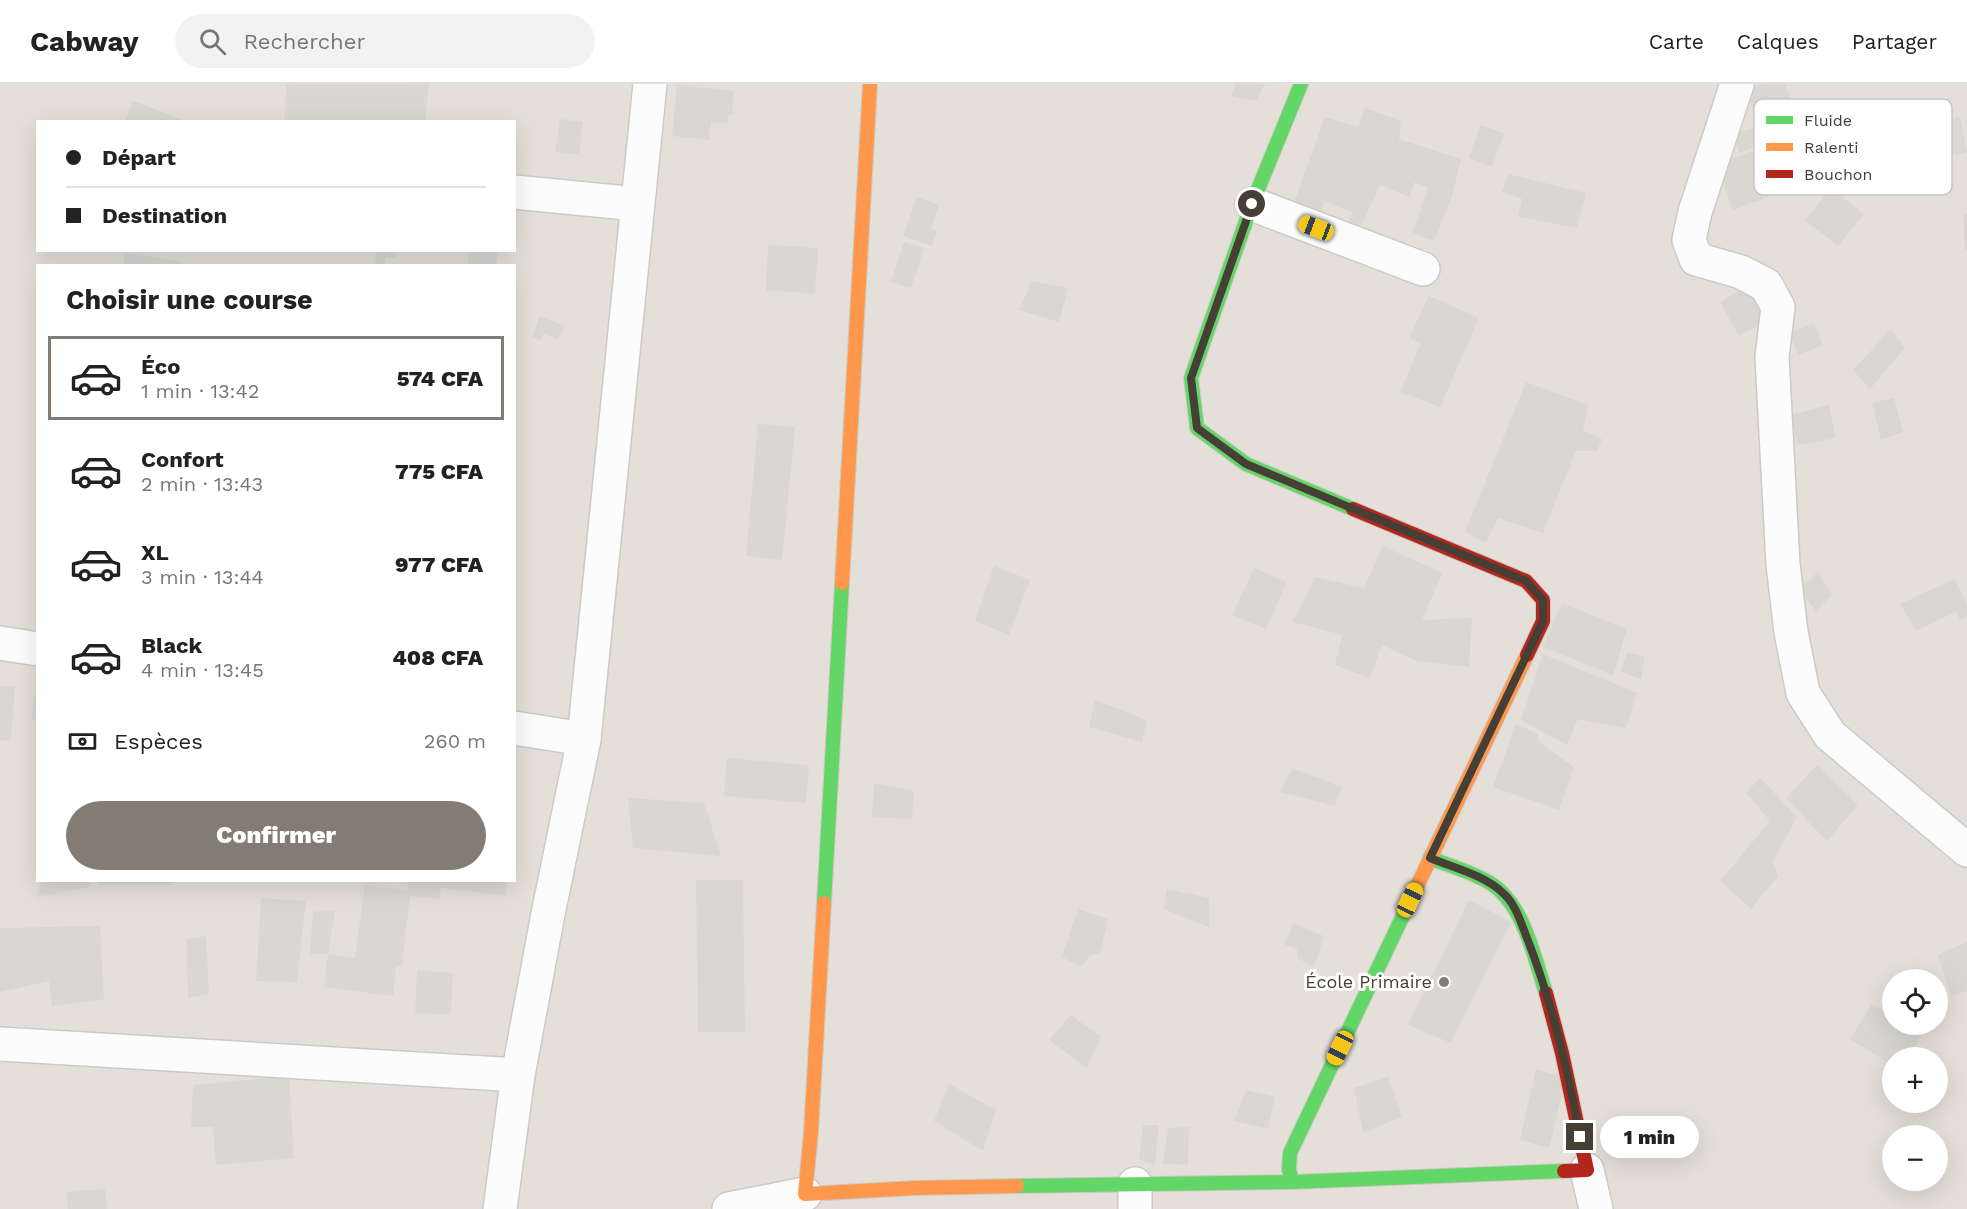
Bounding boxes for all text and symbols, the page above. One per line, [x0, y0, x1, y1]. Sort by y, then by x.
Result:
search box [175, 14, 595, 68]
text: Cabway [30, 25, 139, 58]
icon: search [196, 25, 229, 58]
text: Rechercher [244, 29, 365, 54]
text: Carte [1649, 29, 1704, 54]
text: Calques [1737, 29, 1819, 54]
text: Partager [1852, 29, 1937, 54]
legend [1754, 99, 1952, 195]
text: Fluide [1804, 111, 1852, 130]
text: Ralenti [1804, 138, 1859, 157]
text: Départ [102, 145, 176, 170]
text: Bouchon [1804, 165, 1872, 184]
route start [1238, 190, 1265, 217]
text: Destination [102, 203, 227, 228]
car [1296, 213, 1336, 243]
text: Choisir une course [66, 284, 313, 316]
icon: car [69, 351, 123, 405]
text: Éco [141, 354, 180, 379]
text: 574 CFA [397, 366, 483, 391]
text: 1 min · 13:42 [141, 379, 259, 403]
icon: car [69, 444, 123, 498]
text: Confort [141, 447, 224, 472]
text: 775 CFA [395, 459, 483, 484]
text: 2 min · 13:43 [141, 472, 263, 496]
icon: car [69, 537, 123, 591]
text: XL [141, 540, 169, 565]
text: 977 CFA [395, 552, 483, 577]
text: 3 min · 13:44 [141, 565, 264, 589]
icon: car [69, 630, 123, 684]
text: Black [141, 633, 202, 658]
text: 408 CFA [392, 645, 483, 670]
text: 4 min · 13:45 [141, 658, 264, 682]
icon: cash [66, 725, 99, 758]
text: Espèces [114, 729, 203, 754]
text: 260 m [424, 729, 486, 753]
button: Confirmer [66, 801, 486, 870]
car [1394, 880, 1426, 920]
map controls [1882, 969, 1948, 1191]
button: locate [1882, 969, 1948, 1035]
place label: École Primaire [1305, 971, 1432, 992]
marker: École Primaire [1437, 975, 1451, 989]
car [1324, 1028, 1356, 1068]
button: + [1882, 1047, 1948, 1113]
callout: 1 min [1601, 1116, 1700, 1158]
route end [1566, 1123, 1593, 1150]
text: 1 min [1624, 1125, 1675, 1149]
button: − [1882, 1125, 1948, 1191]

